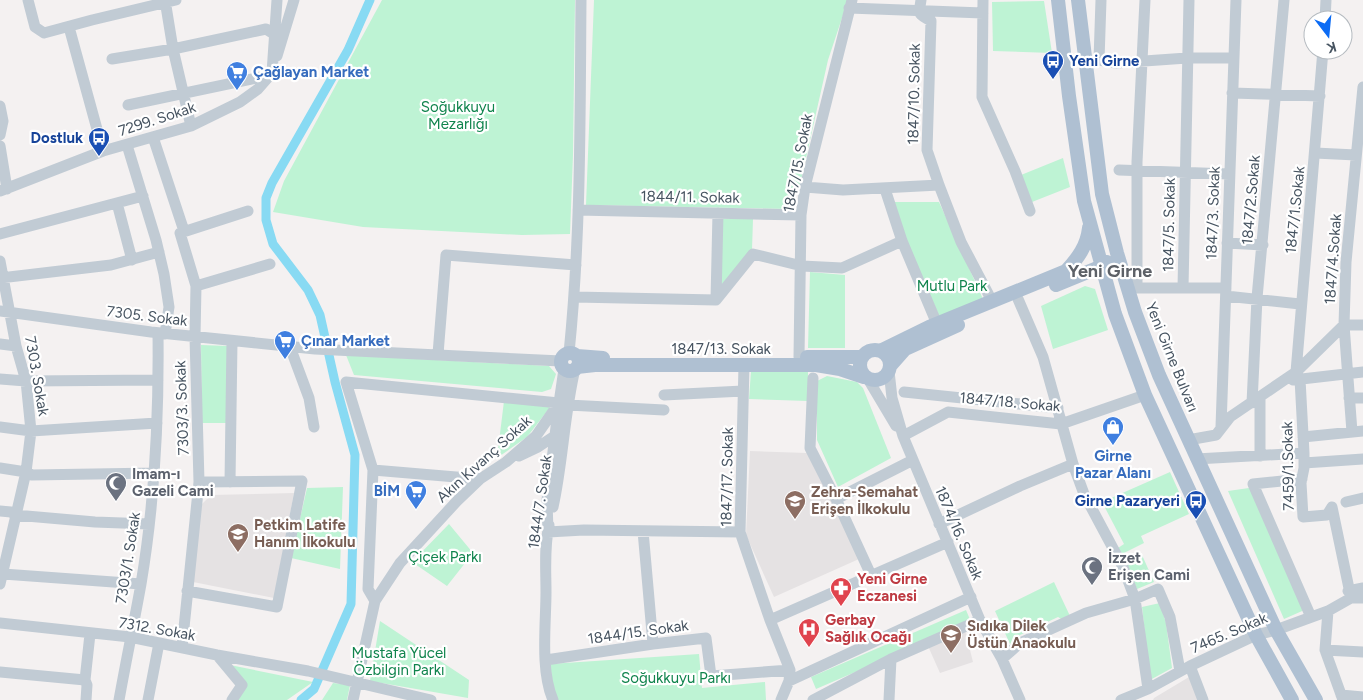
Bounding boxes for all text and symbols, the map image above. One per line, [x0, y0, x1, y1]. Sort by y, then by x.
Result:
north arrow [1303, 10, 1353, 60]
text: K [1324, 38, 1338, 57]
street label: 1847/10. Sokak [904, 43, 924, 145]
bus stop icon: Yeni Girne [1041, 49, 1065, 80]
place label: Yeni Girne [1069, 52, 1140, 70]
supermarket icon: Çağlayan Market [225, 60, 249, 91]
place label: Çağlayan Market [253, 63, 369, 81]
street label: 7299. Sokak [116, 98, 199, 140]
park label: Soğukkuyu Mezarlığı [421, 98, 495, 133]
street label: 1847/15. Sokak [780, 111, 817, 214]
bus stop icon: Dostluk [87, 126, 111, 157]
place label: Dostluk [30, 129, 83, 147]
street label: 1847/2.Sokak [1238, 154, 1264, 246]
street label: 1847/3. Sokak [1202, 165, 1224, 260]
street label: 1847/1.Sokak [1281, 165, 1309, 255]
street label: 1847/5. Sokak [1159, 177, 1179, 272]
street label: 1844/11. Sokak [640, 187, 740, 207]
street label: 1847/4.Sokak [1321, 212, 1345, 305]
district label: Yeni Girne [1068, 260, 1152, 282]
park label: Mutlu Park [917, 277, 988, 295]
street label: Yeni Girne Bulvarı [1142, 299, 1202, 415]
street label: 7305. Sokak [106, 302, 189, 330]
supermarket icon: Çınar Market [273, 329, 297, 360]
place label: Çınar Market [301, 332, 390, 350]
street label: 7303. Sokak [21, 335, 53, 418]
street label: 1847/13. Sokak [671, 340, 772, 358]
street label: 7303/3. Sokak [171, 360, 193, 456]
street label: 1847/18. Sokak [959, 389, 1062, 415]
street label: Akın Kıvanç Sokak [433, 411, 536, 506]
shop icon: Girne Pazar Alanı [1101, 415, 1125, 446]
street label: 7459/1.Sokak [1278, 420, 1298, 511]
street label: 1847/17. Sokak [717, 426, 737, 527]
place label: Girne Pazar Alanı [1075, 447, 1151, 482]
street label: 1844/7. Sokak [524, 453, 556, 550]
place label: Imam-ı Gazeli Cami [132, 465, 214, 500]
mosque icon: Imam-ı Gazeli Cami [104, 471, 128, 502]
supermarket icon: BİM [404, 479, 428, 510]
place label: BİM [374, 481, 400, 500]
place label: Zehra-Semahat Erişen İlkokulu [811, 483, 918, 518]
street label: 1874/16. Sokak [931, 483, 987, 583]
school or university icon: Zehra-Semahat Erişen İlkokulu [783, 489, 807, 520]
bus stop icon: Girne Pazaryeri [1184, 489, 1208, 520]
place label: Girne Pazaryeri [1075, 492, 1180, 510]
street label: 7303/1. Sokak [112, 510, 144, 605]
place label: Petkim Latife Hanım İlkokulu [254, 516, 356, 551]
school or university icon: Petkim Latife Hanım İlkokulu [226, 522, 250, 553]
park label: Çiçek Parkı [408, 548, 482, 566]
place label: İzzet Erişen Cami [1108, 548, 1190, 584]
mosque icon: İzzet Erişen Cami [1080, 555, 1104, 586]
place label: Yeni Girne Eczanesi [857, 570, 928, 605]
pharmacy icon: Yeni Girne Eczanesi [829, 576, 853, 607]
street label: 7465. Sokak [1188, 609, 1271, 657]
place label: Gerbay Sağlık Ocağı [825, 611, 911, 646]
street label: 7312. Sokak [117, 613, 197, 645]
street label: 1844/15. Sokak [587, 616, 690, 648]
hospital icon: Gerbay Sağlık Ocağı [797, 617, 821, 648]
place label: Sıdıka Dilek Üstün Anaokulu [967, 617, 1076, 652]
school or university icon: Sıdıka Dilek Üstün Anaokulu [939, 623, 963, 654]
park label: Mustafa Yücel Özbilgin Parkı [352, 644, 446, 679]
park label: Soğukkuyu Parkı [621, 669, 731, 687]

